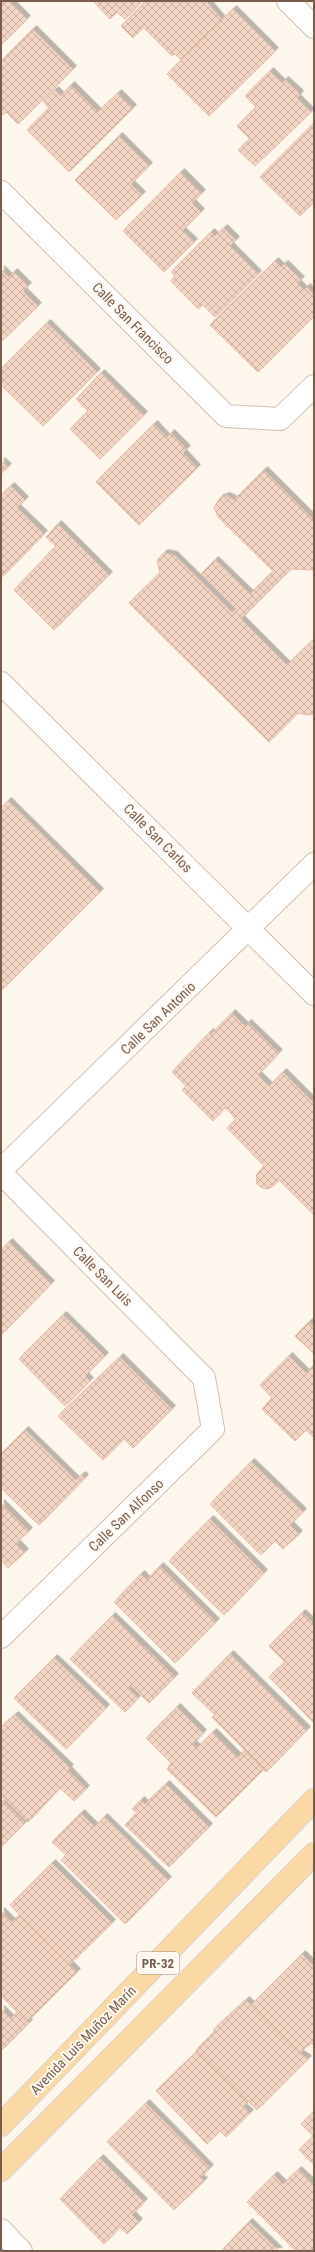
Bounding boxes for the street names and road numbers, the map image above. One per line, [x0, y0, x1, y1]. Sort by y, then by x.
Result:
street label: Calle San Francisco [89, 279, 177, 367]
street label: Calle San Carlos [120, 800, 196, 876]
street label: Calle San Antonio [117, 978, 199, 1058]
street label: Calle San Luis [70, 1243, 136, 1309]
street label: Calle San Alfonso [85, 1475, 167, 1555]
road number: PR-32 [137, 1952, 179, 1974]
street label: Avenida Luis Muñoz Marín [27, 1982, 139, 2098]

